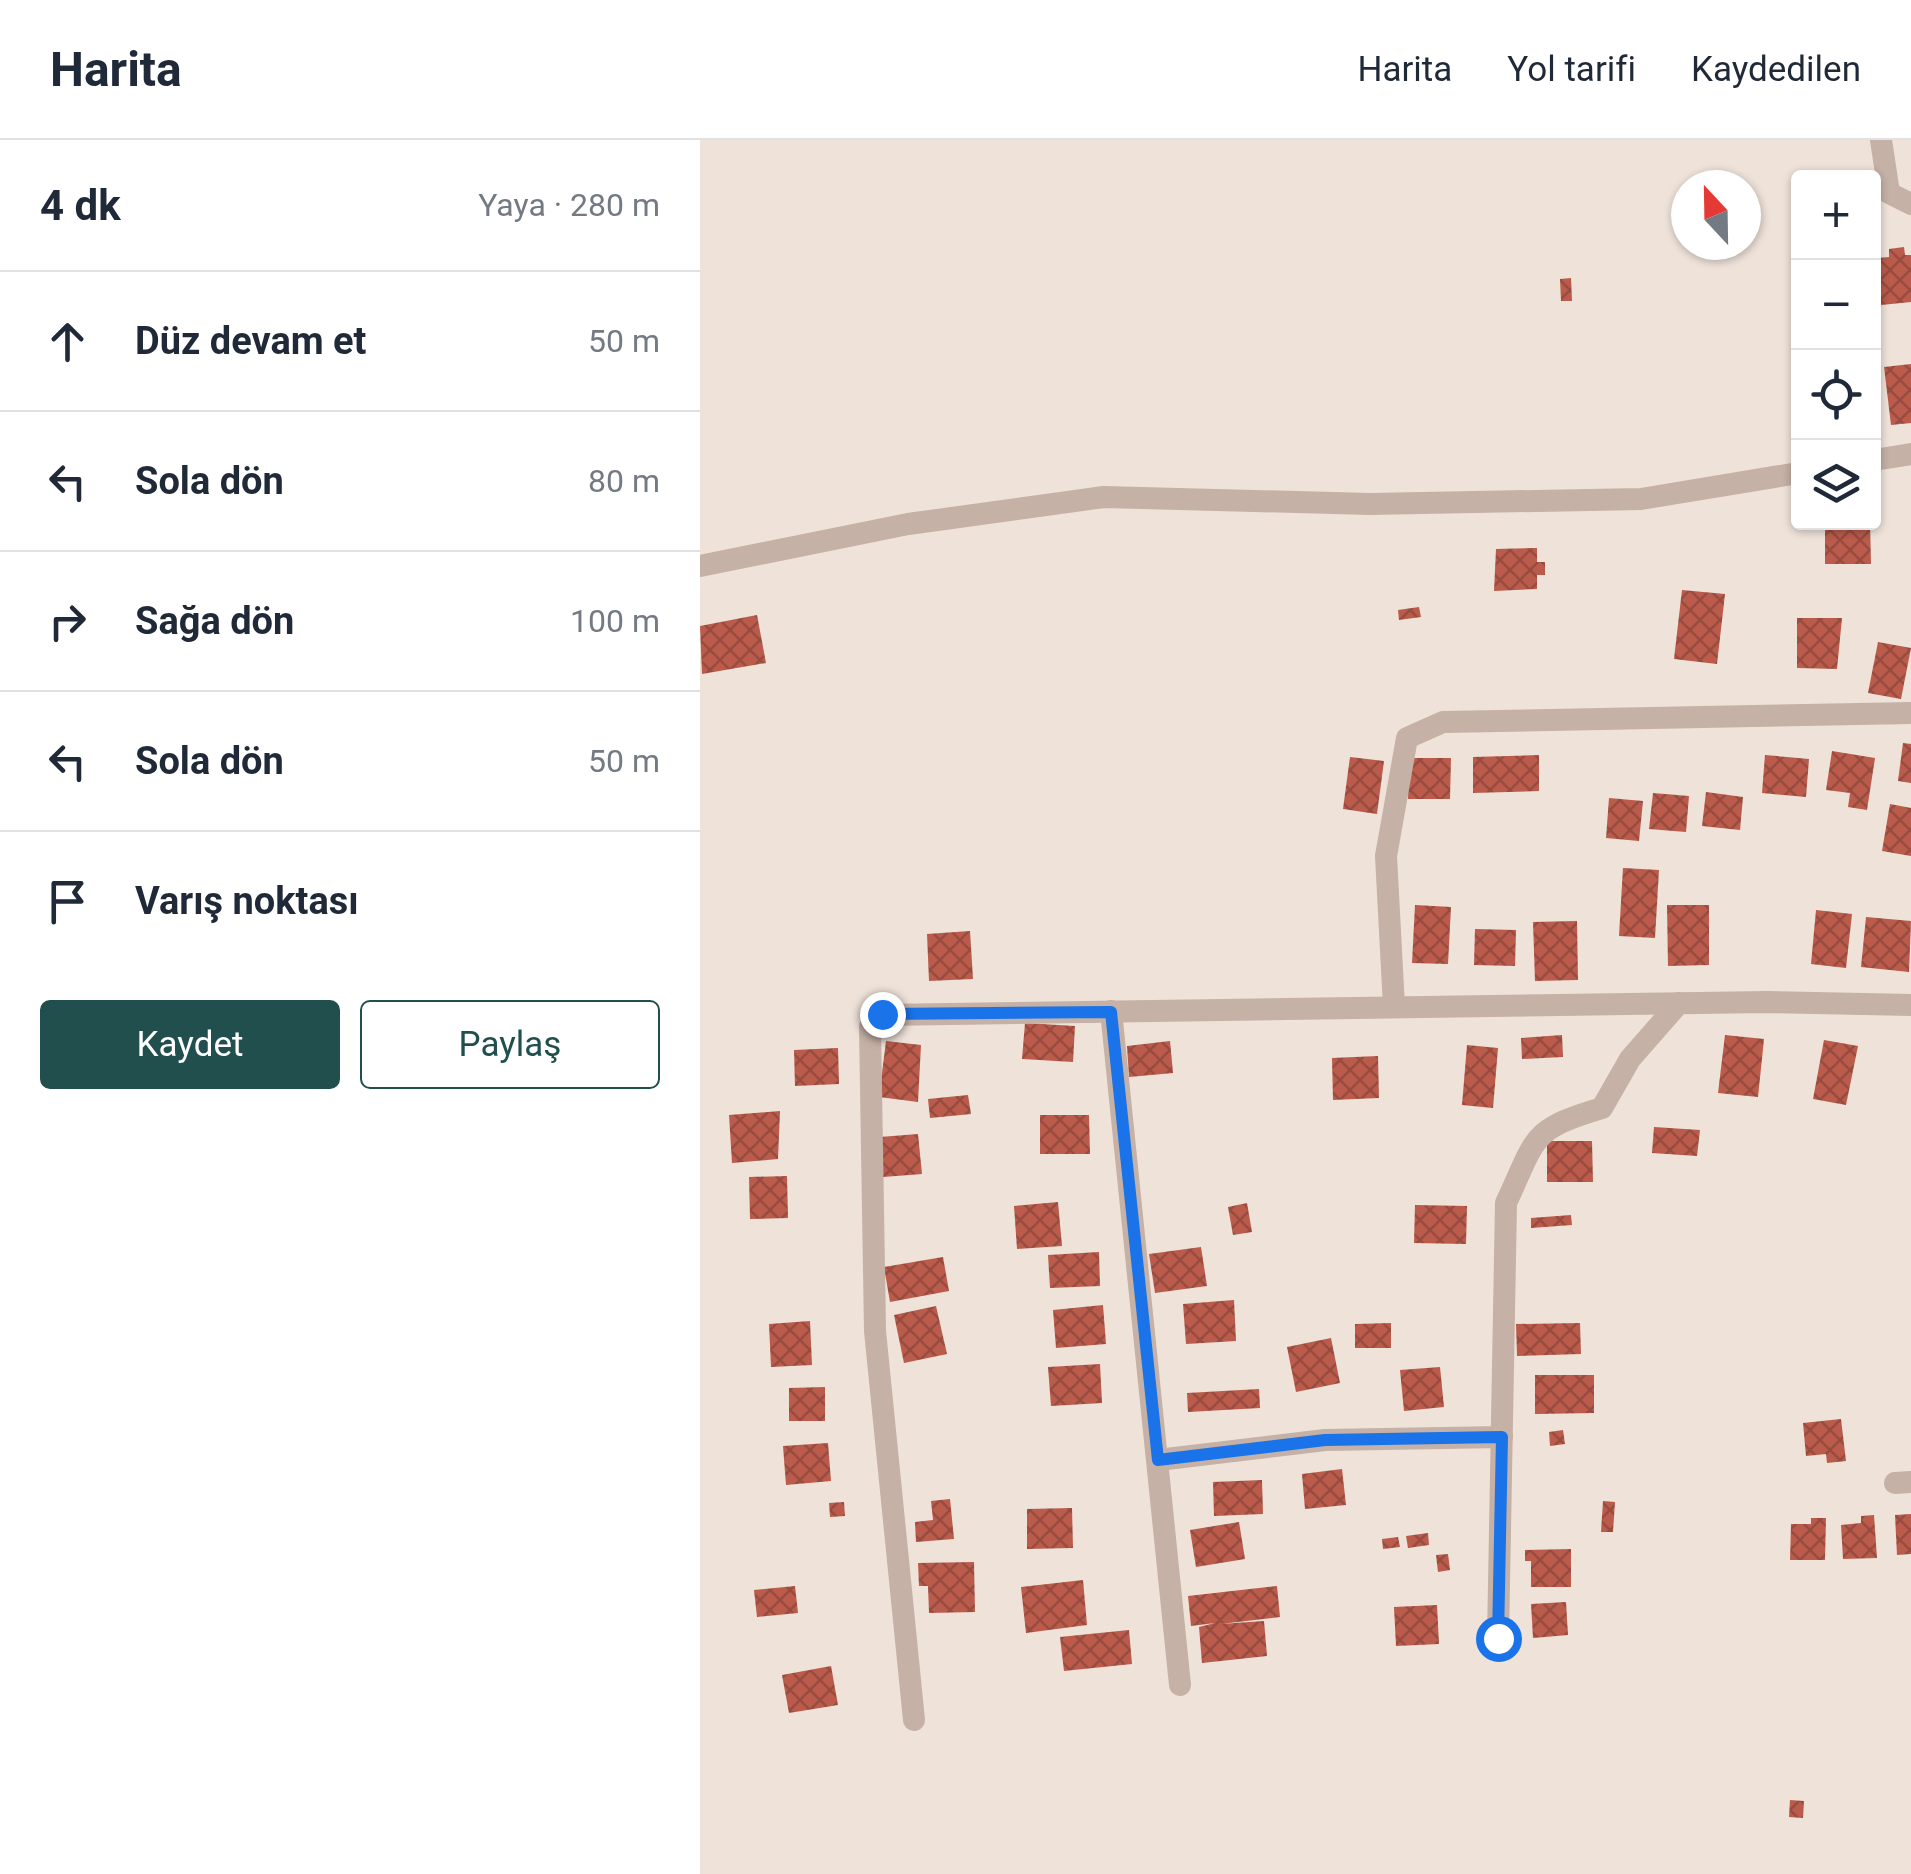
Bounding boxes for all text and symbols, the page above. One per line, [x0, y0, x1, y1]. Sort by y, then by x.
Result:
text: Harita [50, 41, 182, 98]
text: Harita [1357, 49, 1452, 90]
text: Yol tarifi [1507, 49, 1636, 90]
text: Kaydedilen [1691, 49, 1861, 90]
north arrow [1671, 170, 1761, 260]
map controls [1791, 170, 1881, 530]
button: + [1791, 170, 1881, 260]
text: 4 dk [40, 181, 121, 230]
text: Yaya · 280 m [478, 186, 660, 224]
button: − [1791, 260, 1881, 350]
icon: ahead [40, 314, 95, 369]
text: Düz devam et [135, 319, 366, 363]
text: 50 m [588, 322, 660, 360]
button: locate [1791, 350, 1881, 440]
button: layers [1791, 440, 1881, 530]
icon: left [40, 454, 95, 509]
text: Sola dön [135, 459, 284, 503]
text: 80 m [588, 462, 660, 500]
icon: right [40, 594, 95, 649]
text: Sağa dön [135, 599, 294, 643]
text: 100 m [570, 602, 660, 640]
icon: left [40, 734, 95, 789]
text: Sola dön [135, 739, 284, 783]
text: 50 m [588, 742, 660, 780]
icon: arrive [40, 874, 95, 929]
text: Varış noktası [135, 879, 359, 923]
route end [860, 992, 906, 1038]
button: Kaydet [40, 1000, 340, 1089]
button: Paylaş [360, 1000, 660, 1089]
route start [1476, 1616, 1522, 1662]

